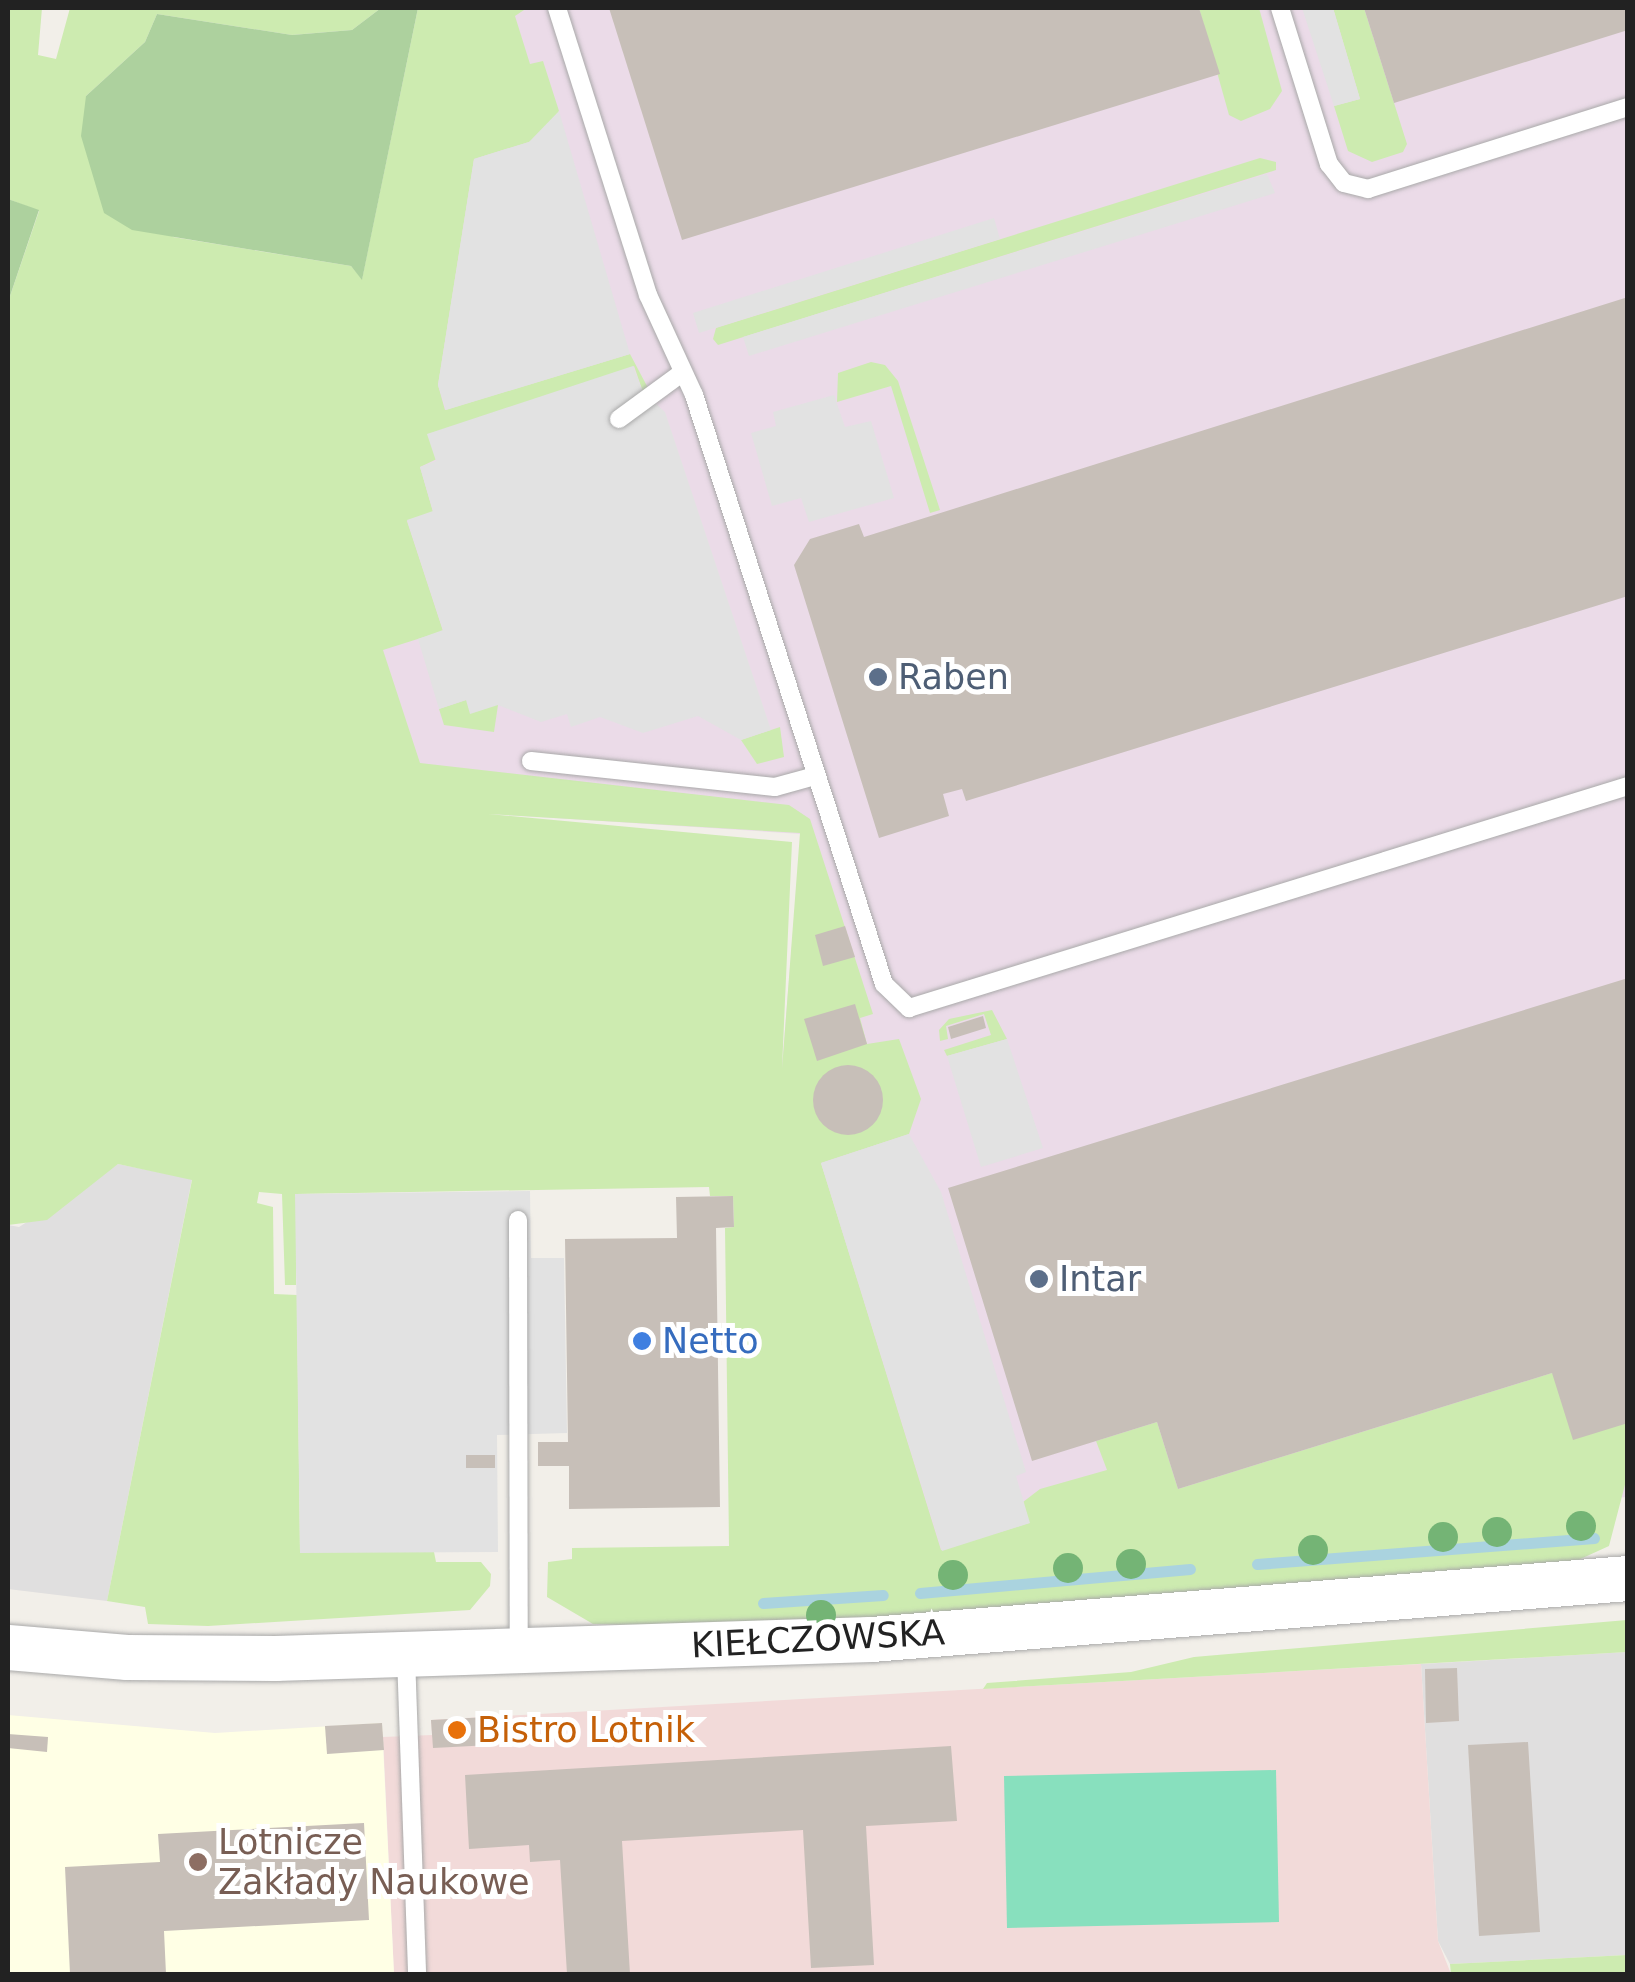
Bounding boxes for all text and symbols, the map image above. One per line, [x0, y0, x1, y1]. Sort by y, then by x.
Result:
place label: Raben [898, 656, 1009, 698]
marker: Raben [867, 666, 889, 688]
place label: Intar [1059, 1258, 1141, 1300]
marker: Intar [1028, 1268, 1050, 1290]
place label: Netto [662, 1320, 759, 1362]
marker: Netto [631, 1330, 653, 1352]
street label: KIEŁCZOWSKA [690, 1611, 946, 1667]
place label: Bistro Lotnik [477, 1709, 695, 1751]
marker: Bistro Lotnik [446, 1719, 468, 1741]
place label: Lotnicze Zakłady Naukowe [218, 1821, 530, 1903]
marker: Lotnicze Zakłady Naukowe [187, 1851, 209, 1873]

